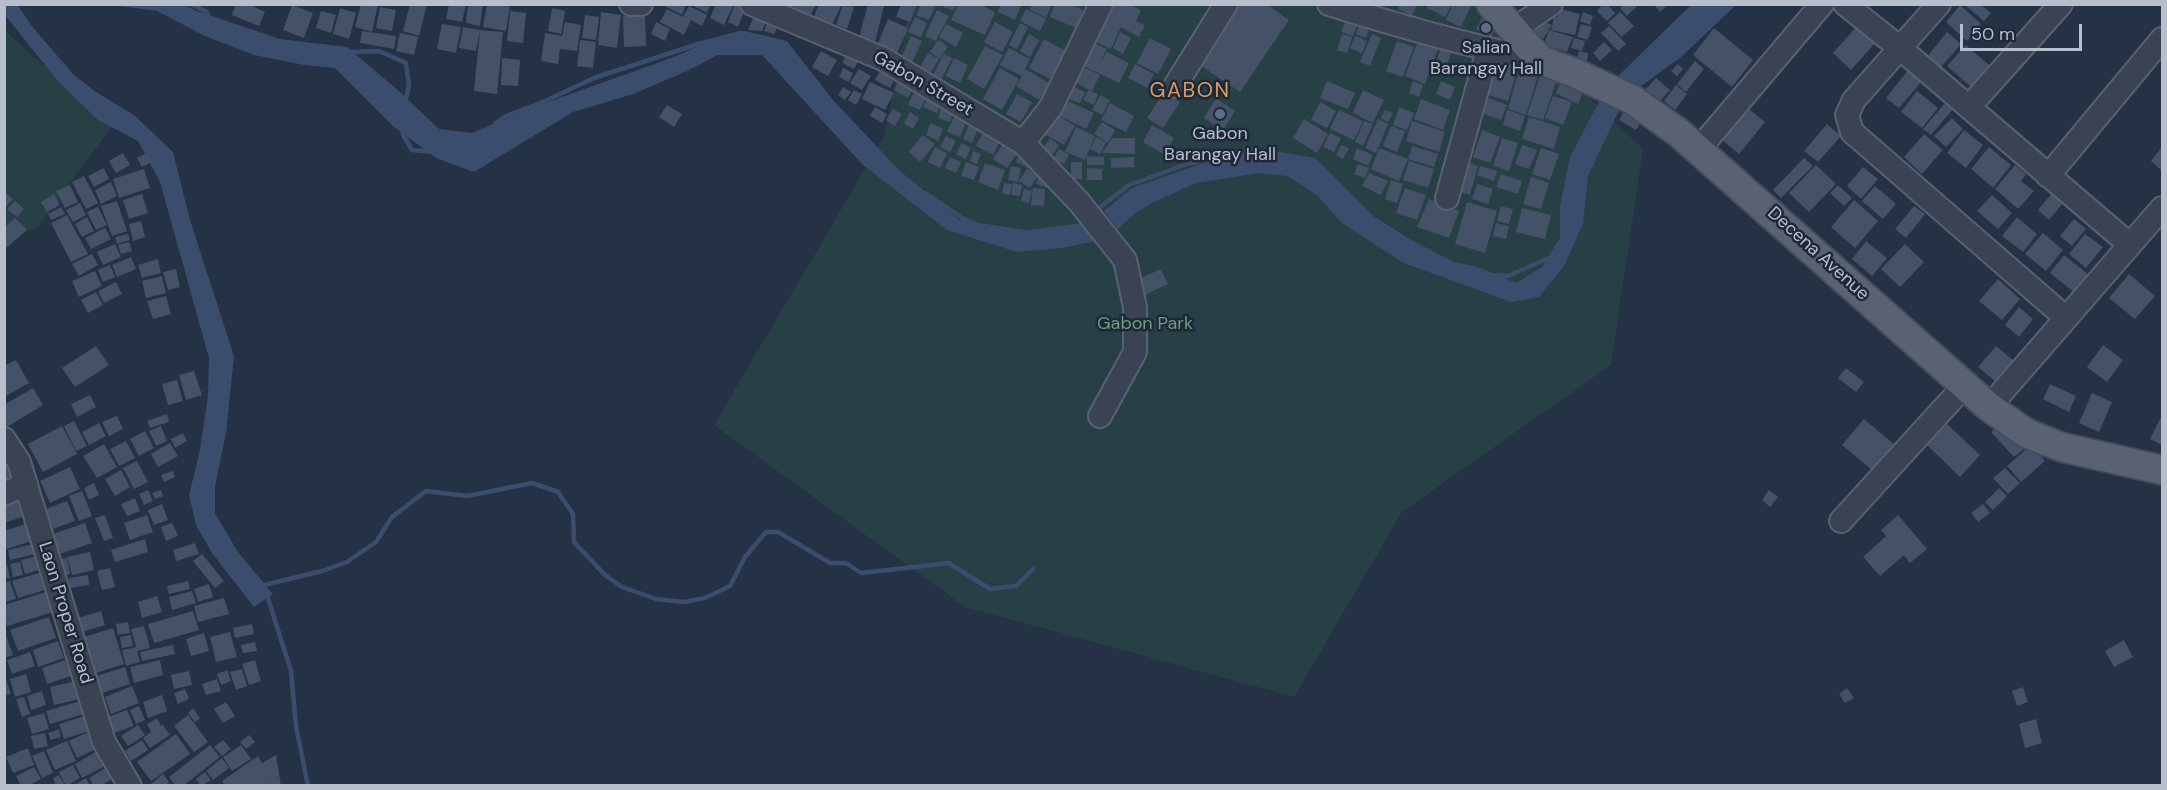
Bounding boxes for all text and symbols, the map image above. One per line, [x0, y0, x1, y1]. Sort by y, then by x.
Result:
scale bar [1963, 12, 2084, 50]
marker: Salian Barangay Hall [1479, 21, 1493, 35]
text: 50 m [1971, 22, 2015, 46]
place label: Salian Barangay Hall [1430, 37, 1542, 80]
street label: Gabon Street [869, 47, 977, 121]
district label: GABON [1150, 78, 1230, 104]
marker: Gabon Barangay Hall [1213, 107, 1227, 121]
place label: Gabon Barangay Hall [1164, 123, 1276, 166]
street label: Decena Avenue [1763, 203, 1873, 305]
park label: Gabon Park [1097, 313, 1193, 335]
street label: Laon Proper Road [33, 539, 97, 687]

